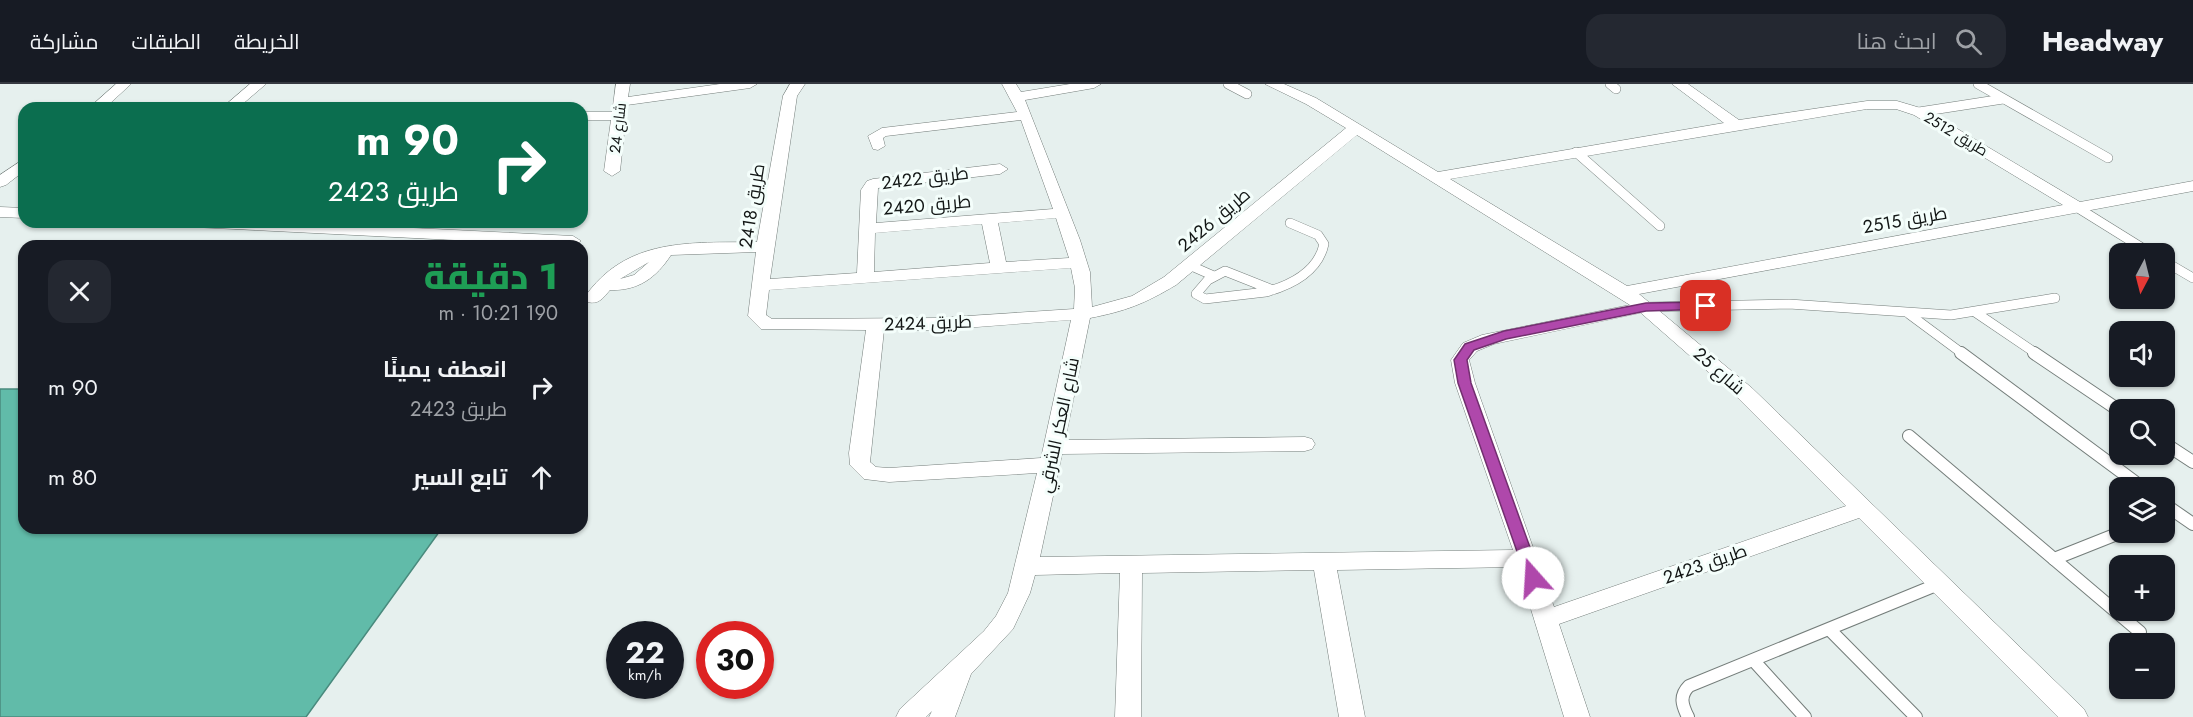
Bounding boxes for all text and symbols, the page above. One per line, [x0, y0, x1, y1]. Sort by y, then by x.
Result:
search box [1586, 14, 2006, 68]
text: Headway [2042, 21, 2163, 62]
text: ابحث هنا [1857, 25, 1937, 57]
icon: search [1952, 25, 1985, 58]
text: مشاركة [30, 27, 99, 57]
text: الطبقات [132, 27, 201, 57]
text: الخريطة [234, 27, 300, 57]
street label: شارع 24 [604, 101, 632, 155]
street label: طريق 2512 [1920, 106, 1992, 162]
text: 90 m [356, 110, 459, 171]
icon: right [480, 126, 558, 204]
street label: طريق 2422 [880, 160, 970, 196]
street label: طريق 2418 [732, 162, 772, 250]
text: طريق 2423 [328, 172, 459, 211]
street label: طريق 2426 [1172, 182, 1256, 258]
street label: طريق 2420 [882, 188, 972, 222]
street label: طريق 2515 [1861, 200, 1949, 240]
north arrow [2109, 243, 2175, 309]
map controls [2109, 243, 2175, 699]
text: 1 دقيقة [424, 250, 558, 302]
button: close [48, 260, 111, 323]
pin [1680, 280, 1731, 331]
icon: arrive [1689, 289, 1722, 322]
text: 190 m · 10:21 [438, 299, 558, 328]
street label: طريق 2424 [884, 308, 972, 338]
button: sound [2109, 321, 2175, 387]
street label: شارع 25 [1688, 341, 1750, 401]
text: انعطف يمينًا [383, 353, 507, 385]
street label: شارع العكر الشرقي [1032, 355, 1087, 495]
text: 90 m [48, 371, 98, 403]
icon: right [525, 371, 558, 404]
text: طريق 2423 [410, 395, 507, 424]
button: search [2109, 399, 2175, 465]
text: 80 m [48, 461, 97, 493]
text: تابع السير [413, 461, 507, 493]
icon: ahead [525, 461, 558, 494]
button: layers [2109, 477, 2175, 543]
street label: طريق 2423 [1659, 537, 1751, 591]
position arrow [1501, 546, 1565, 610]
button: + [2109, 555, 2175, 621]
speed limit sign: 30 [696, 621, 774, 699]
text: 22 [625, 631, 665, 674]
button: − [2109, 633, 2175, 699]
text: km/h [628, 664, 662, 686]

